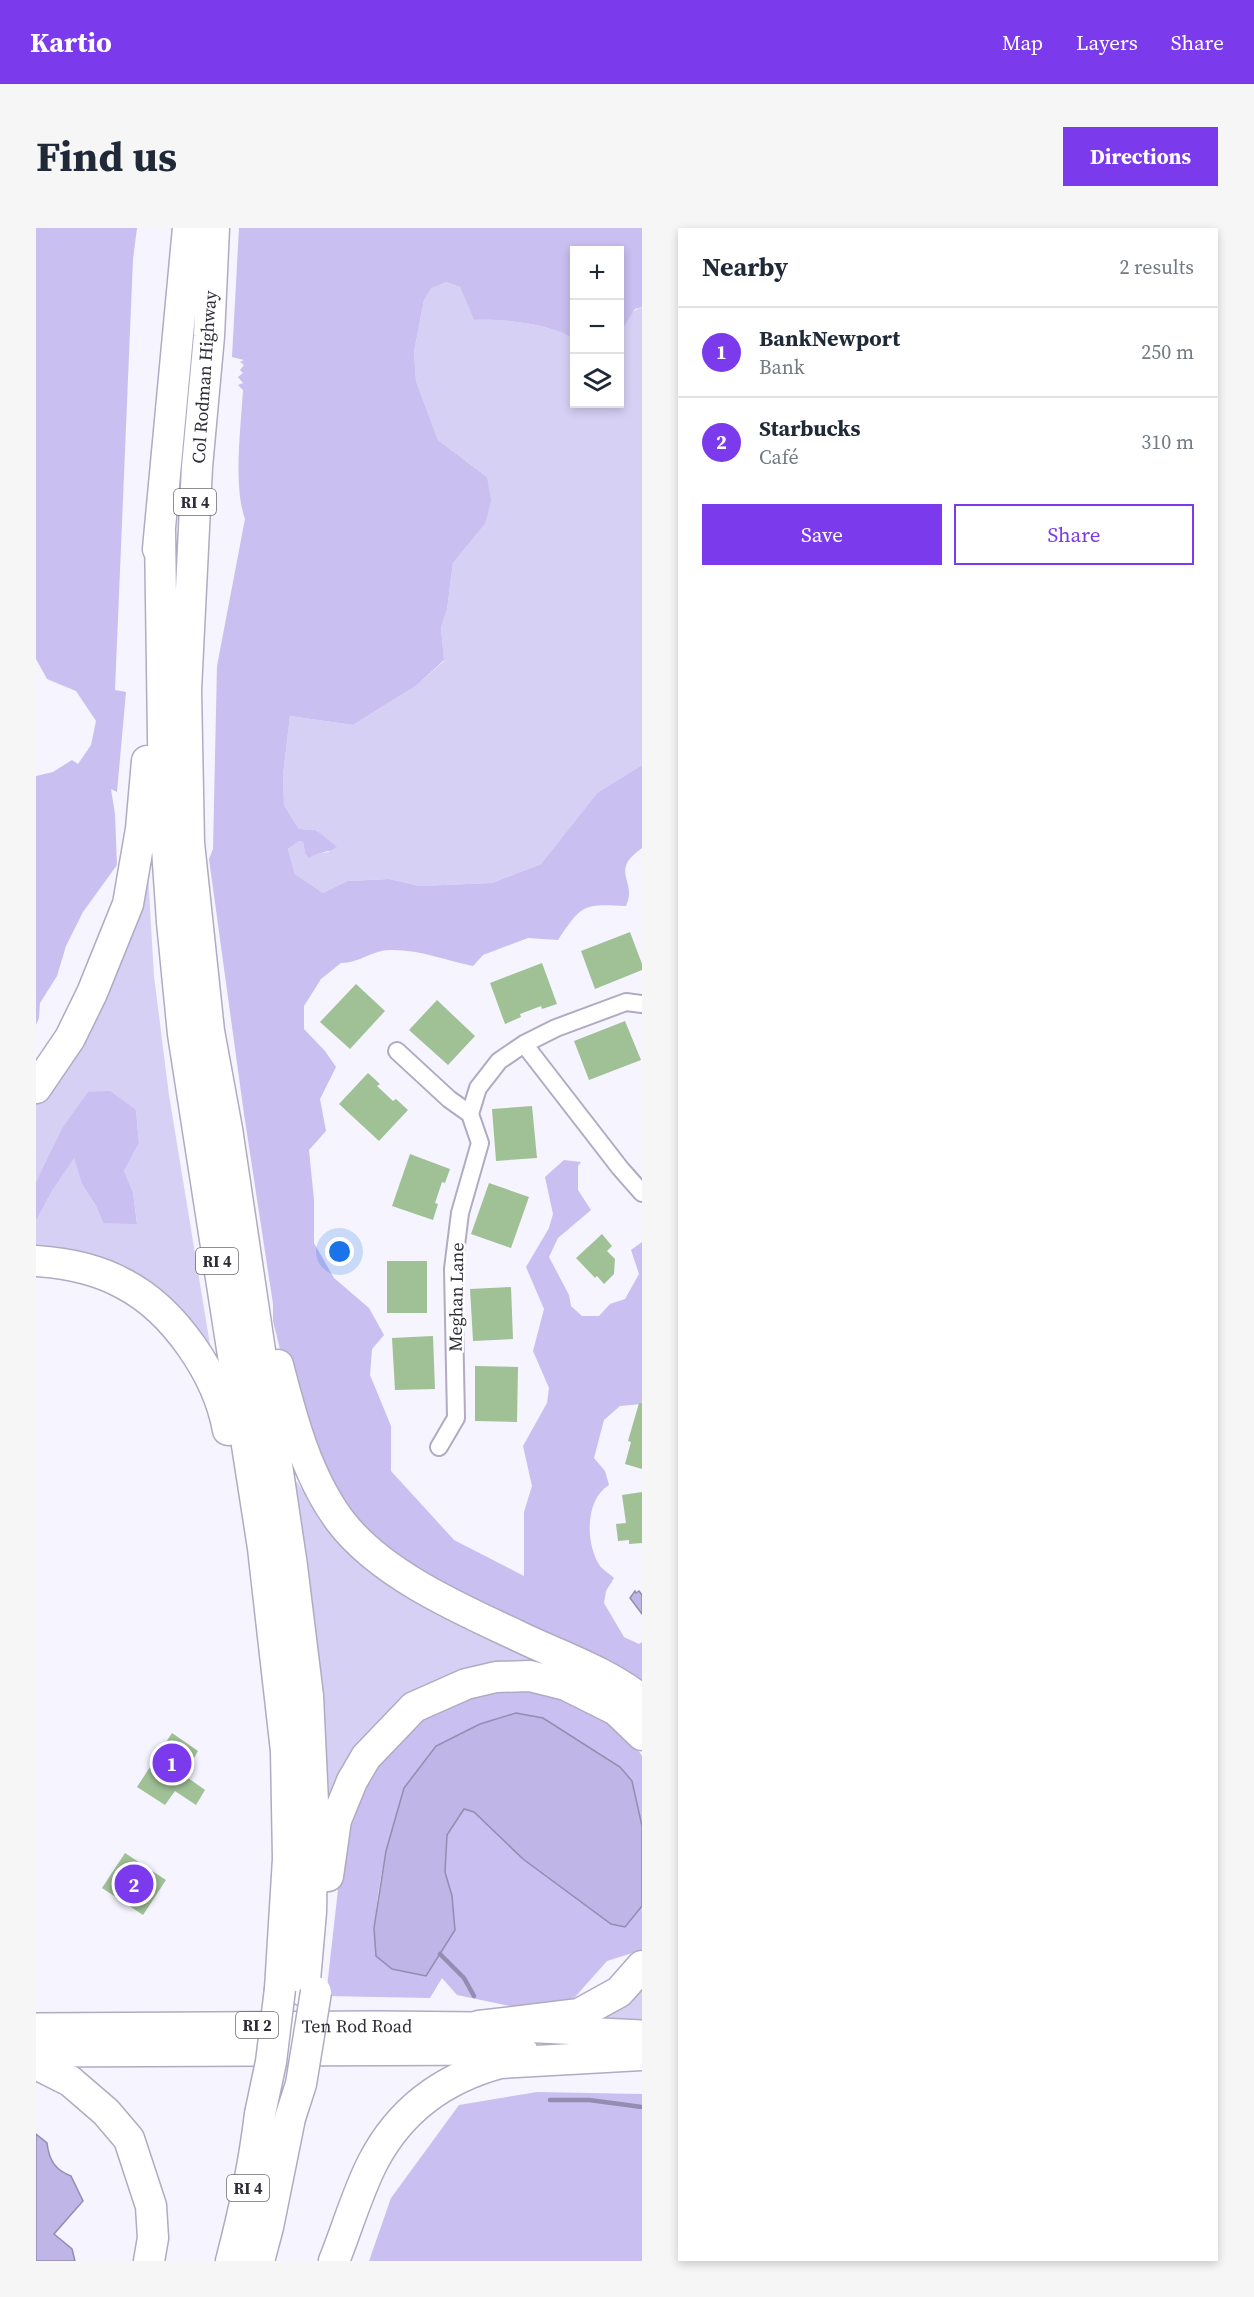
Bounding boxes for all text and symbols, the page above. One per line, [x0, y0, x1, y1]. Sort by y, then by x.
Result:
text: Kartio [30, 23, 112, 61]
text: Map [1002, 28, 1043, 57]
text: Layers [1076, 28, 1138, 57]
text: Share [1171, 28, 1224, 57]
text: Find us [36, 127, 177, 185]
button: Directions [1063, 127, 1218, 186]
map controls [570, 246, 624, 408]
button: + [570, 246, 624, 300]
text: Nearby [702, 249, 788, 285]
text: 2 results [1119, 253, 1194, 281]
street label: Col Rodman Highway [185, 289, 223, 464]
button: − [570, 300, 624, 354]
text: BankNewport [759, 323, 900, 353]
text: 1 [716, 338, 727, 366]
text: 250 m [1141, 338, 1194, 366]
text: Bank [759, 353, 805, 381]
button: layers [570, 354, 624, 408]
text: Starbucks [759, 413, 860, 443]
text: 2 [716, 428, 727, 456]
text: 310 m [1141, 428, 1194, 456]
text: Café [759, 443, 799, 471]
road number: RI 4 [174, 489, 216, 515]
button: Save [702, 504, 942, 565]
button: Share [954, 504, 1194, 565]
your location [325, 1237, 354, 1266]
street label: Meghan Lane [443, 1242, 469, 1352]
road number: RI 4 [196, 1248, 238, 1274]
pin: 1 [152, 1740, 192, 1786]
pin: 2 [114, 1862, 154, 1906]
road number: RI 2 [236, 2012, 278, 2038]
street label: Ten Rod Road [302, 2012, 412, 2038]
road number: RI 4 [227, 2175, 269, 2201]

